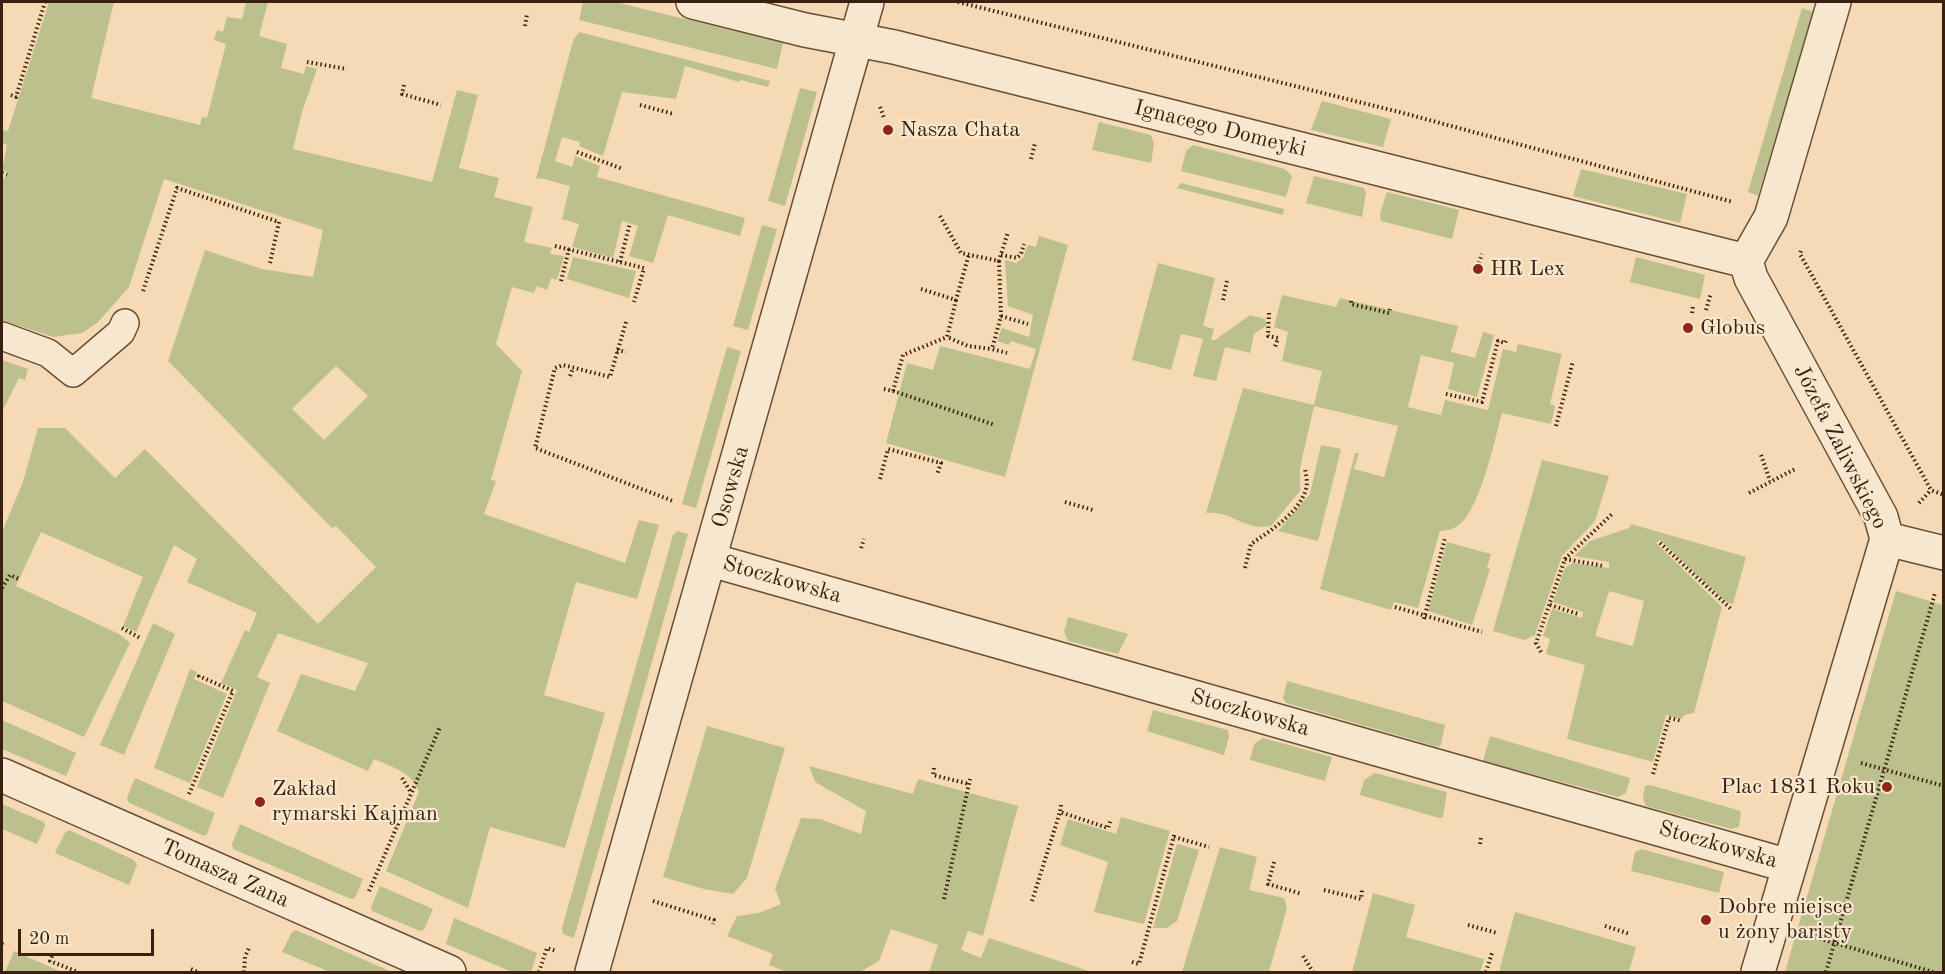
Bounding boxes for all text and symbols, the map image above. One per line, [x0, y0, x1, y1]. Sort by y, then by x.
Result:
street label: Ignacego Domeyki [1131, 95, 1309, 163]
place label: Nasza Chata [900, 117, 1020, 143]
marker: Nasza Chata [881, 123, 895, 137]
place label: HR Lex [1490, 256, 1566, 282]
marker: HR Lex [1471, 262, 1485, 276]
place label: Globus [1700, 315, 1765, 341]
marker: Globus [1681, 321, 1695, 335]
street label: Józefa Zaliwskiego [1787, 360, 1893, 534]
street label: Osowska [707, 443, 755, 531]
street label: Stoczkowska [720, 550, 844, 610]
street label: Stoczkowska [1188, 683, 1312, 743]
place label: Plac 1831 Roku [1720, 774, 1875, 800]
place label: Zakład rymarski Kajman [272, 776, 438, 828]
marker: Plac 1831 Roku [1880, 780, 1894, 794]
marker: Zakład rymarski Kajman [253, 795, 267, 809]
street label: Stoczkowska [1656, 815, 1780, 875]
street label: Tomasza Zana [157, 834, 293, 914]
place label: Dobre miejsce u żony baristy [1718, 894, 1852, 945]
marker: Dobre miejsce u żony baristy [1699, 913, 1713, 927]
scale bar [21, 917, 158, 955]
text: 20 m [29, 930, 69, 948]

